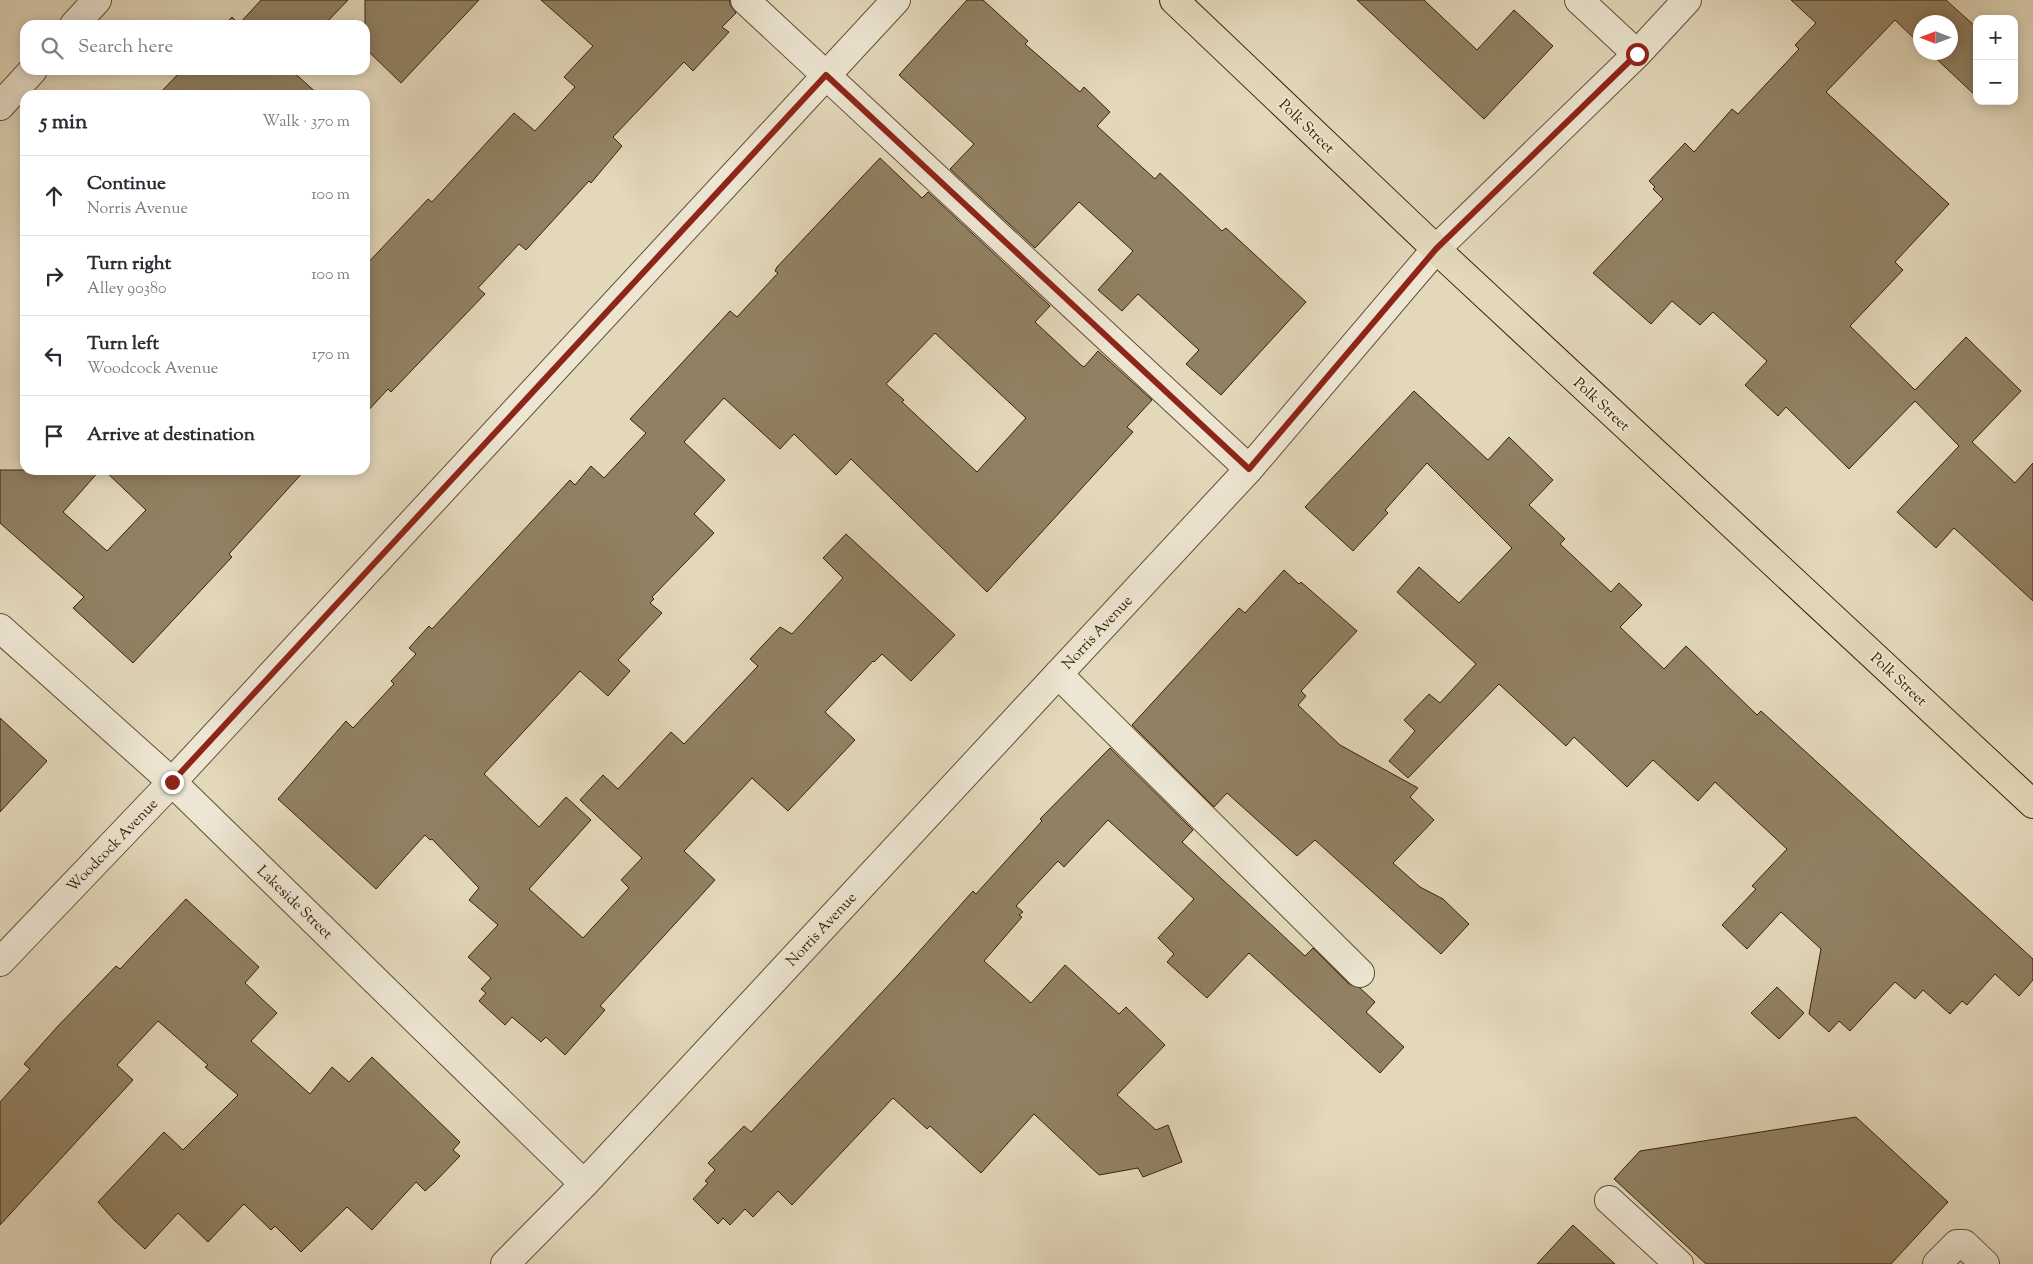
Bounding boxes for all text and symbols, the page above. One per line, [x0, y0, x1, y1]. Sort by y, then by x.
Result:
north arrow [1913, 15, 1958, 60]
map controls [1973, 15, 2018, 105]
button: + [1973, 15, 2018, 60]
search box [20, 20, 370, 75]
icon: search [38, 34, 66, 62]
text: Search here [78, 34, 173, 61]
route start [1626, 43, 1649, 66]
button: − [1973, 60, 2018, 105]
street label: Polk Street [1273, 95, 1339, 159]
text: 5 min [40, 108, 87, 138]
text: Walk · 370 m [262, 111, 350, 134]
text: Continue [87, 171, 166, 198]
icon: ahead [40, 182, 68, 210]
text: 100 m [311, 184, 350, 207]
text: Norris Avenue [87, 198, 188, 221]
text: Turn right [87, 251, 171, 278]
icon: right [40, 262, 68, 290]
text: 100 m [311, 264, 350, 287]
text: Alley 90380 [87, 278, 167, 301]
text: Turn left [87, 331, 159, 358]
icon: left [40, 342, 68, 370]
text: 170 m [312, 344, 350, 367]
text: Woodcock Avenue [87, 358, 218, 381]
street label: Polk Street [1568, 373, 1634, 437]
icon: arrive [40, 422, 68, 450]
text: Arrive at destination [87, 422, 255, 449]
street label: Norris Avenue [1058, 591, 1138, 675]
street label: Polk Street [1865, 648, 1931, 712]
route end [161, 771, 184, 794]
street label: Woodcock Avenue [63, 794, 163, 898]
street label: Lakeside Street [251, 861, 337, 945]
street label: Norris Avenue [782, 888, 862, 972]

